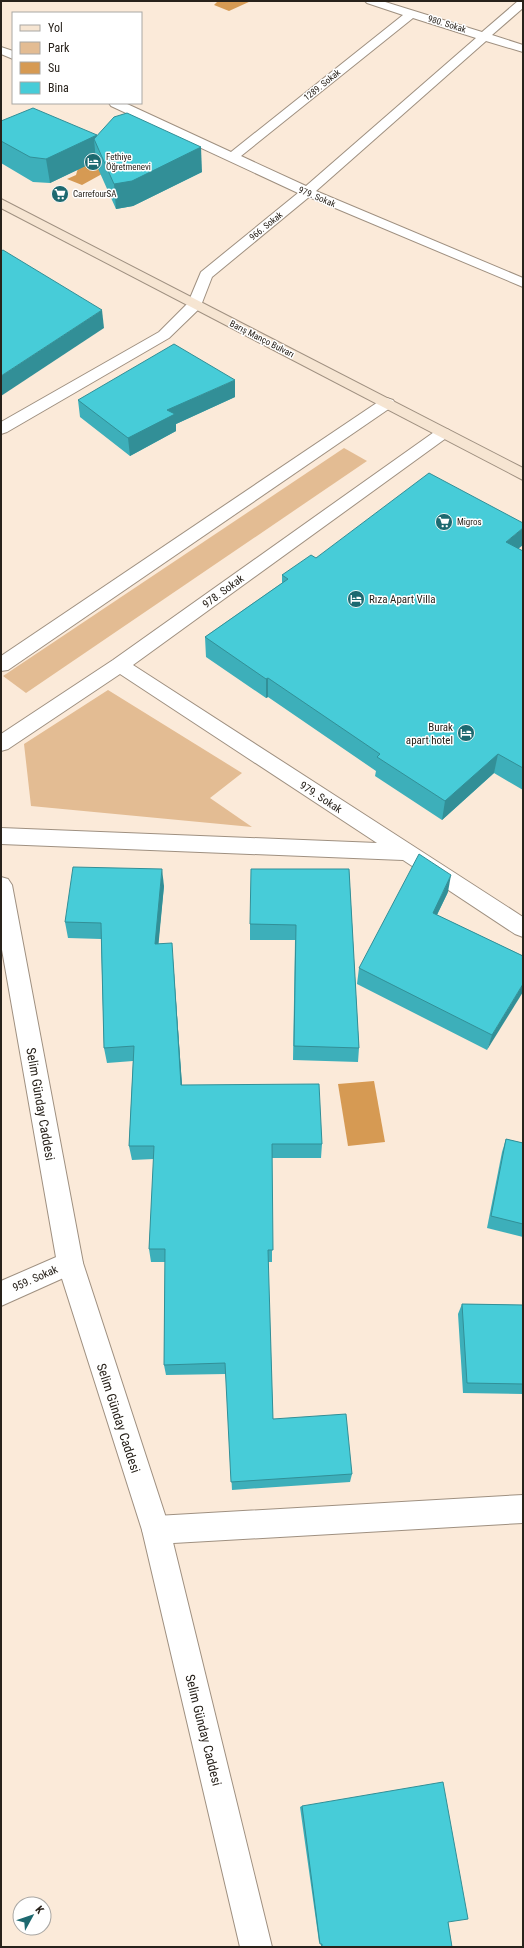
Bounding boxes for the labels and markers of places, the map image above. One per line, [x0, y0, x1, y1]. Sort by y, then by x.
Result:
hotel icon: Fethiye Öğretmenevi [83, 152, 103, 172]
place label: Fethiye Öğretmenevi [106, 152, 151, 172]
supermarket icon: CarrefourSA [50, 184, 70, 204]
place label: CarrefourSA [73, 189, 116, 199]
supermarket icon: Migros [434, 512, 454, 532]
place label: Migros [457, 517, 482, 527]
hotel icon: Rıza Apart Villa [346, 589, 366, 609]
place label: Rıza Apart Villa [369, 593, 436, 606]
place label: Burak apart hotel [406, 721, 453, 747]
hotel icon: Burak apart hotel [456, 723, 476, 743]

